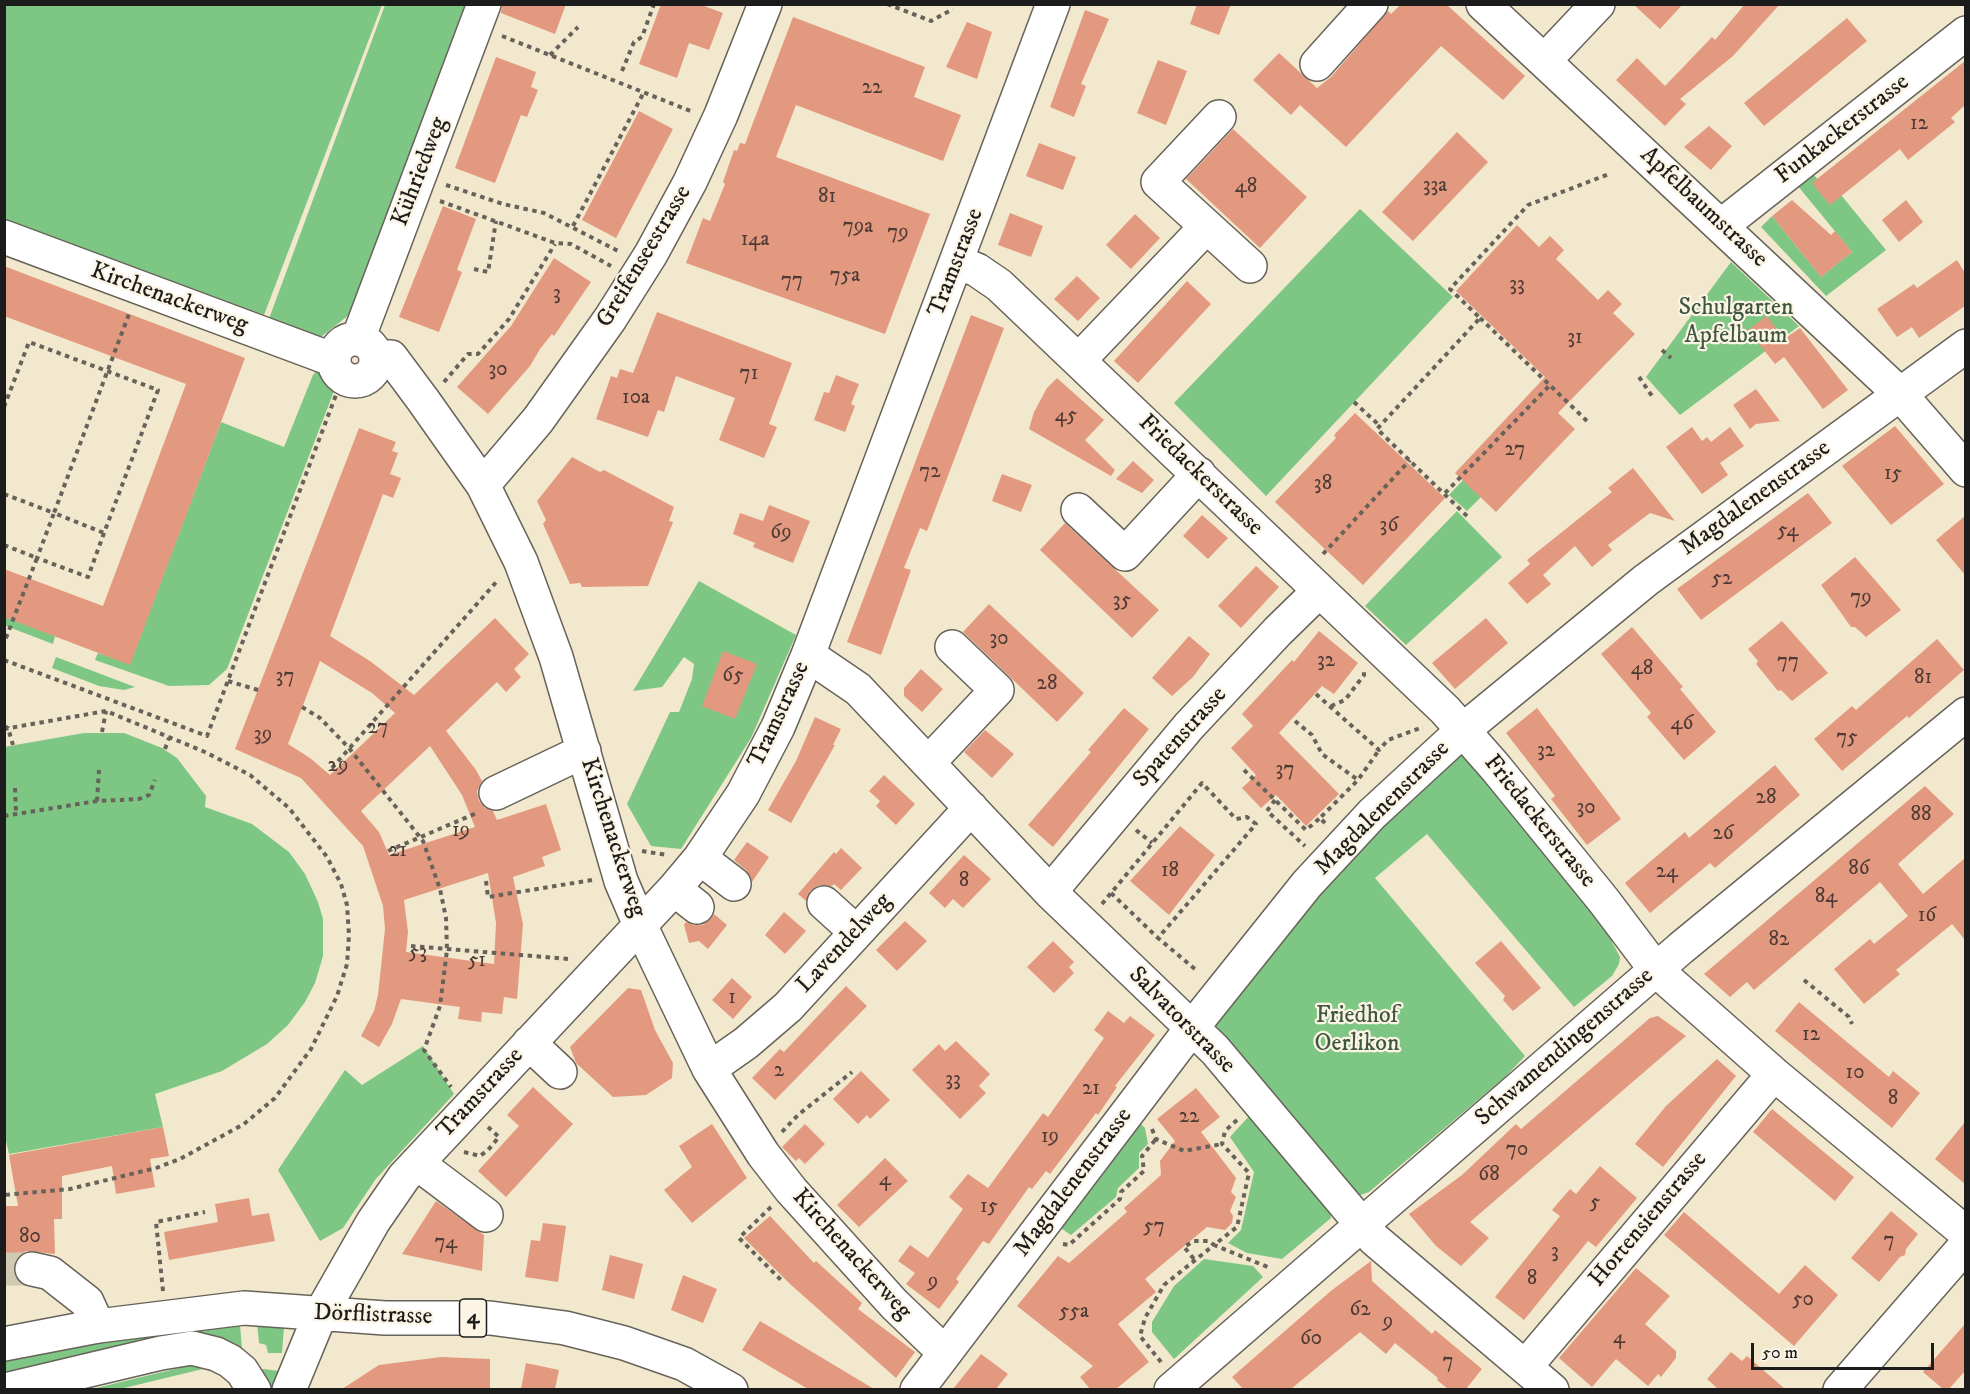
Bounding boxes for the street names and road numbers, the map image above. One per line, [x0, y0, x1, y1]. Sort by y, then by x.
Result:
street label: Funkackerstrasse [1770, 69, 1916, 191]
street label: Kühriedweg [387, 113, 455, 231]
street label: Apfelbaumstrasse [1633, 142, 1773, 274]
street label: Greifenseestrasse [591, 181, 699, 333]
street label: Tramstrasse [923, 205, 991, 321]
street label: Kirchenackerweg [86, 257, 252, 341]
street label: Friedackerstrasse [1132, 409, 1268, 543]
street label: Magdalenenstrasse [1675, 435, 1837, 563]
street label: Tramstrasse [743, 657, 817, 773]
street label: Spatenstrasse [1128, 682, 1234, 794]
street label: Magdalenenstrasse [1310, 736, 1456, 882]
street label: Friedackerstrasse [1477, 750, 1601, 894]
street label: Kirchenackerweg [573, 755, 651, 921]
street label: Lavendelweg [791, 888, 899, 1000]
street label: Salvatorstrasse [1121, 961, 1241, 1081]
street label: Schwamendingenstrasse [1470, 963, 1660, 1133]
street label: Tramstrasse [432, 1043, 530, 1145]
street label: Magdalenenstrasse [1009, 1103, 1139, 1263]
street label: Hortensienstrasse [1584, 1146, 1714, 1294]
street label: Kirchenackerweg [785, 1184, 917, 1326]
road number: 4 [460, 1299, 486, 1337]
street label: Dörflistrasse [313, 1300, 433, 1332]

